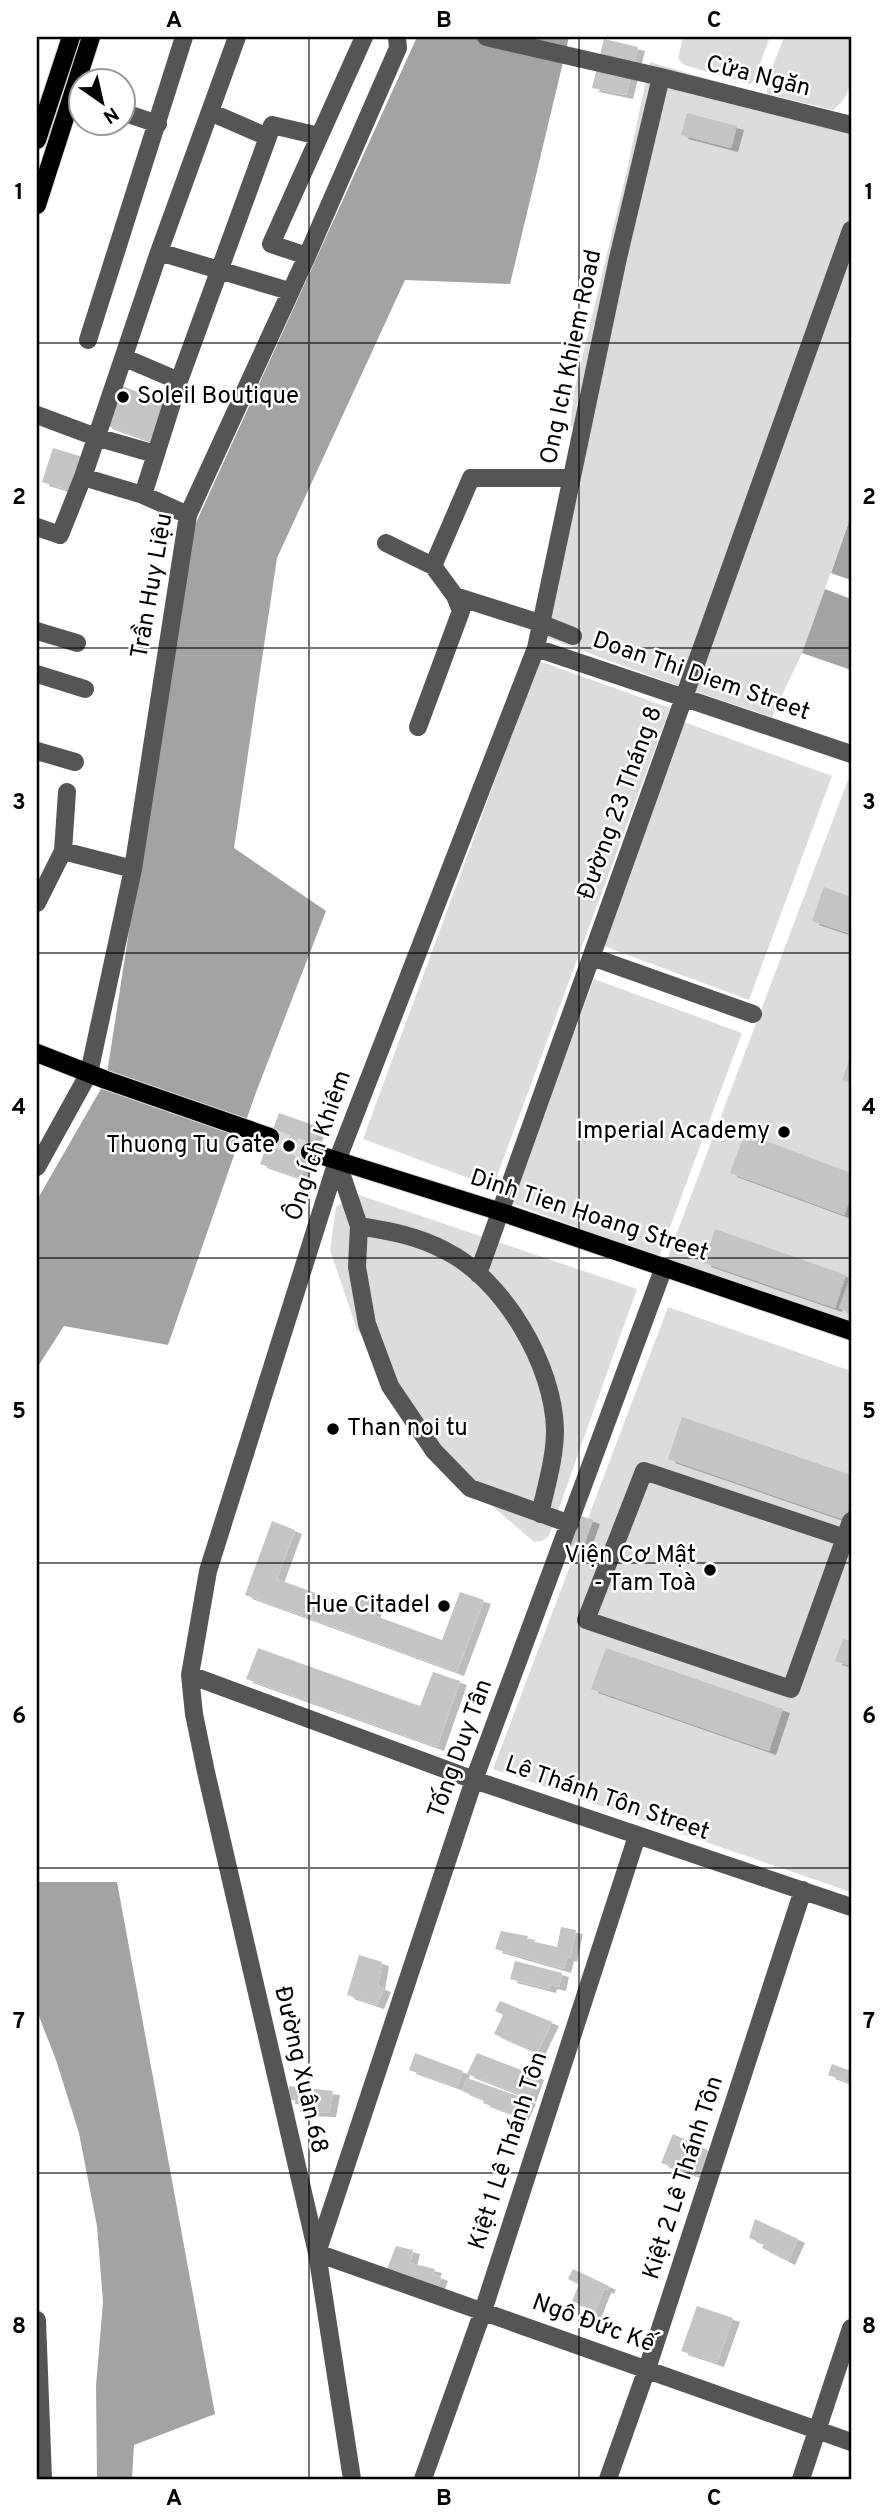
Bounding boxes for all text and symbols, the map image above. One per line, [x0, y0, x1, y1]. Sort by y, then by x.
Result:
text: A [166, 7, 182, 36]
text: B [436, 7, 452, 36]
text: C [707, 7, 721, 36]
street label: Cửa Ngăn [703, 50, 813, 104]
north arrow [66, 66, 136, 136]
text: N [98, 101, 123, 128]
text: 1 [14, 179, 24, 208]
text: 1 [864, 179, 874, 208]
street label: Ong Ich Khiem Road [535, 247, 609, 467]
place label: Soleil Boutique [137, 382, 299, 412]
marker: Soleil Boutique [115, 389, 131, 405]
text: 2 [12, 484, 26, 513]
text: 2 [862, 484, 876, 513]
street label: Trần Huy Liệu [124, 511, 181, 661]
street label: Doan Thi Diem Street [588, 626, 814, 728]
street label: Đường 23 Tháng 8 [572, 702, 670, 904]
text: 3 [12, 789, 26, 818]
text: 3 [862, 789, 876, 818]
street label: Ông Ích Khiêm [277, 1066, 359, 1225]
text: 4 [12, 1094, 26, 1123]
text: 4 [862, 1094, 876, 1123]
place label: Imperial Academy [576, 1117, 770, 1147]
marker: Imperial Academy [776, 1124, 792, 1140]
place label: Thuong Tu Gate [106, 1131, 275, 1161]
marker: Thuong Tu Gate [281, 1138, 297, 1154]
street label: Dinh Tien Hoang Street [466, 1163, 712, 1269]
text: 5 [12, 1398, 26, 1427]
text: 5 [862, 1398, 876, 1427]
place label: Than noi tu [347, 1414, 468, 1444]
marker: Than noi tu [325, 1421, 341, 1437]
place label: Viện Cơ Mật - Tam Toà [564, 1541, 696, 1599]
marker: Viện Cơ Mật - Tam Toà [702, 1562, 718, 1578]
place label: Hue Citadel [305, 1591, 430, 1621]
marker: Hue Citadel [436, 1598, 452, 1614]
street label: Tống Duy Tân [421, 1675, 500, 1823]
text: 6 [12, 1703, 26, 1732]
text: 6 [862, 1703, 876, 1732]
street label: Lê Thánh Tôn Street [501, 1750, 713, 1848]
street label: Đường Xuân 68 [266, 1983, 334, 2157]
text: 7 [13, 2008, 25, 2037]
text: 7 [863, 2008, 875, 2037]
street label: Kiệt 1 Lê Thánh Tôn [463, 2048, 555, 2254]
street label: Kiệt 2 Lê Thánh Tôn [637, 2072, 731, 2284]
street label: Ngô Đức Kế [528, 2287, 662, 2361]
text: 8 [12, 2313, 26, 2342]
text: 8 [862, 2313, 876, 2342]
text: A [166, 2485, 182, 2514]
text: B [436, 2485, 452, 2514]
text: C [707, 2485, 721, 2514]

